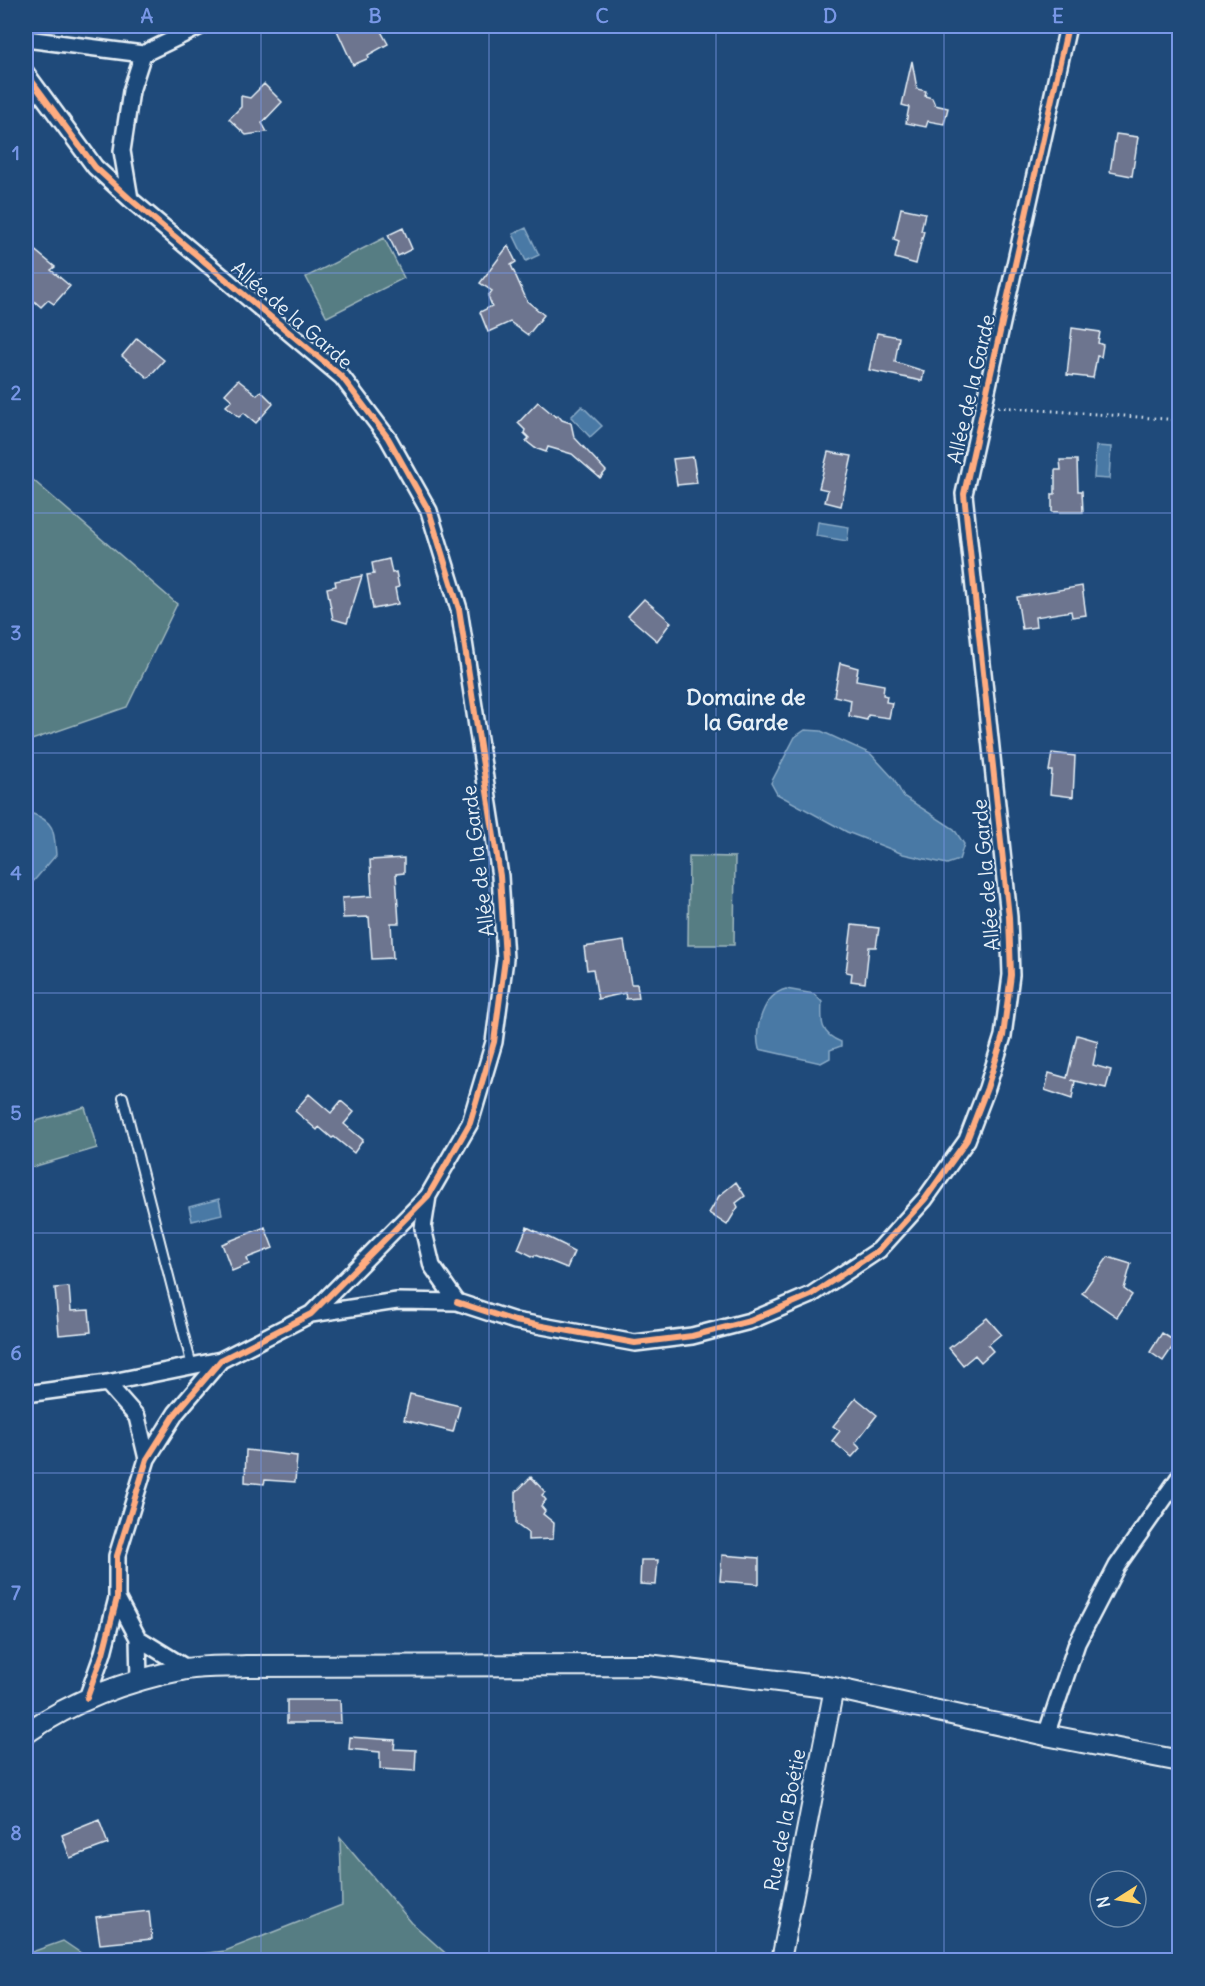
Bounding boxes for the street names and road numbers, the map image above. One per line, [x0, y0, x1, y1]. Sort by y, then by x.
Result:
street label: Allée de la Garde [227, 255, 358, 374]
street label: Allée de la Garde [941, 312, 1000, 466]
street label: Allée de la Garde [456, 784, 499, 938]
street label: Allée de la Garde [966, 798, 1005, 952]
street label: Rue de la Boétie [758, 1746, 811, 1893]

